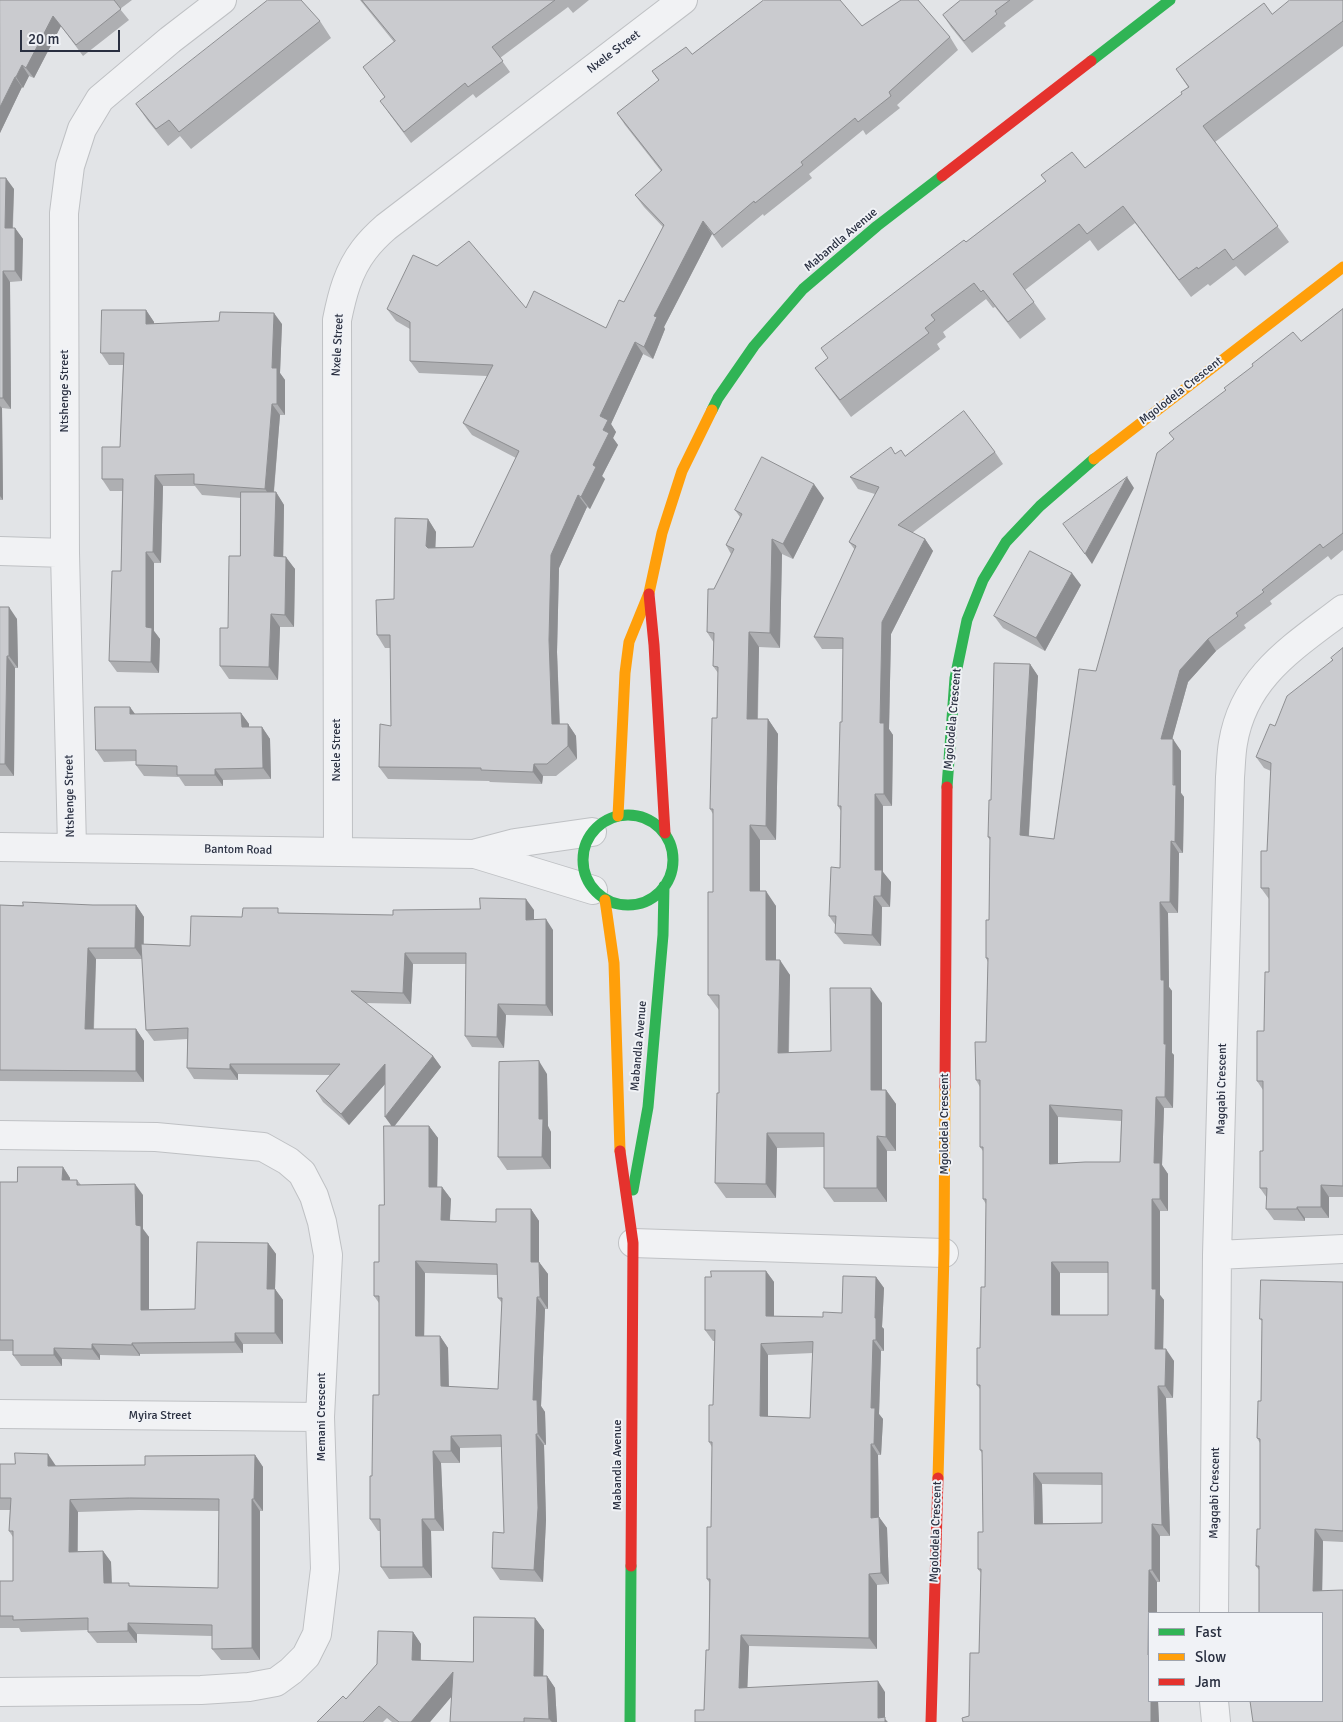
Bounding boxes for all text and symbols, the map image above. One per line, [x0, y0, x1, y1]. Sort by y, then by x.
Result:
scale bar [22, 20, 122, 52]
street label: Nxele Street [585, 27, 643, 77]
text: 20 m [28, 30, 59, 48]
street label: Mabandla Avenue [802, 205, 880, 275]
street label: Nxele Street [329, 313, 347, 377]
street label: Ntshenge Street [58, 350, 72, 432]
street label: Mgolodela Crescent [1137, 354, 1225, 428]
street label: Mgolodela Crescent [941, 668, 965, 770]
street label: Nxele Street [330, 719, 344, 781]
street label: Ntshenge Street [62, 754, 78, 838]
street label: Bantom Road [204, 842, 272, 858]
street label: Mabandla Avenue [628, 1000, 650, 1092]
street label: Magqabi Crescent [1214, 1043, 1230, 1135]
street label: Mgolodela Crescent [938, 1073, 952, 1175]
street label: Memani Crescent [315, 1373, 329, 1461]
street label: Myira Street [129, 1409, 191, 1423]
street label: Mabandla Avenue [611, 1420, 625, 1510]
street label: Magqabi Crescent [1207, 1447, 1223, 1539]
street label: Mgolodela Crescent [927, 1481, 945, 1583]
legend [1148, 1612, 1323, 1702]
text: Fast [1195, 1623, 1222, 1641]
text: Slow [1195, 1648, 1226, 1666]
text: Jam [1195, 1673, 1221, 1691]

